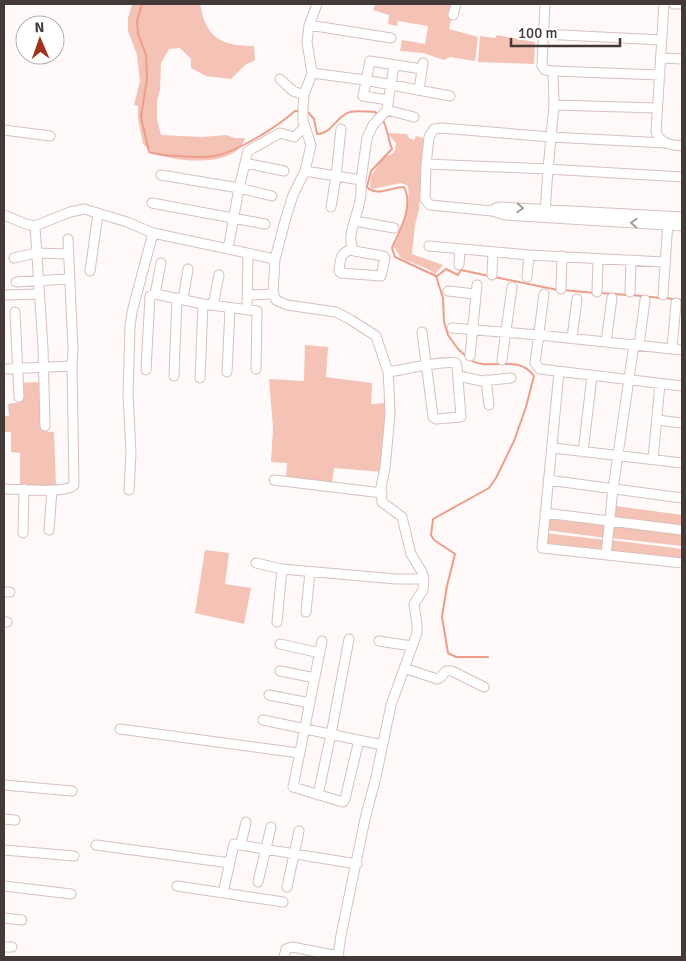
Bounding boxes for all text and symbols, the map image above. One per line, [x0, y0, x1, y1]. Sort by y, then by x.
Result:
north arrow [15, 15, 65, 65]
scale bar [511, 15, 620, 47]
text: N [34, 19, 45, 36]
text: 100 m [518, 24, 558, 42]
one-way arrow [516, 202, 524, 213]
one-way arrow [629, 218, 637, 229]

